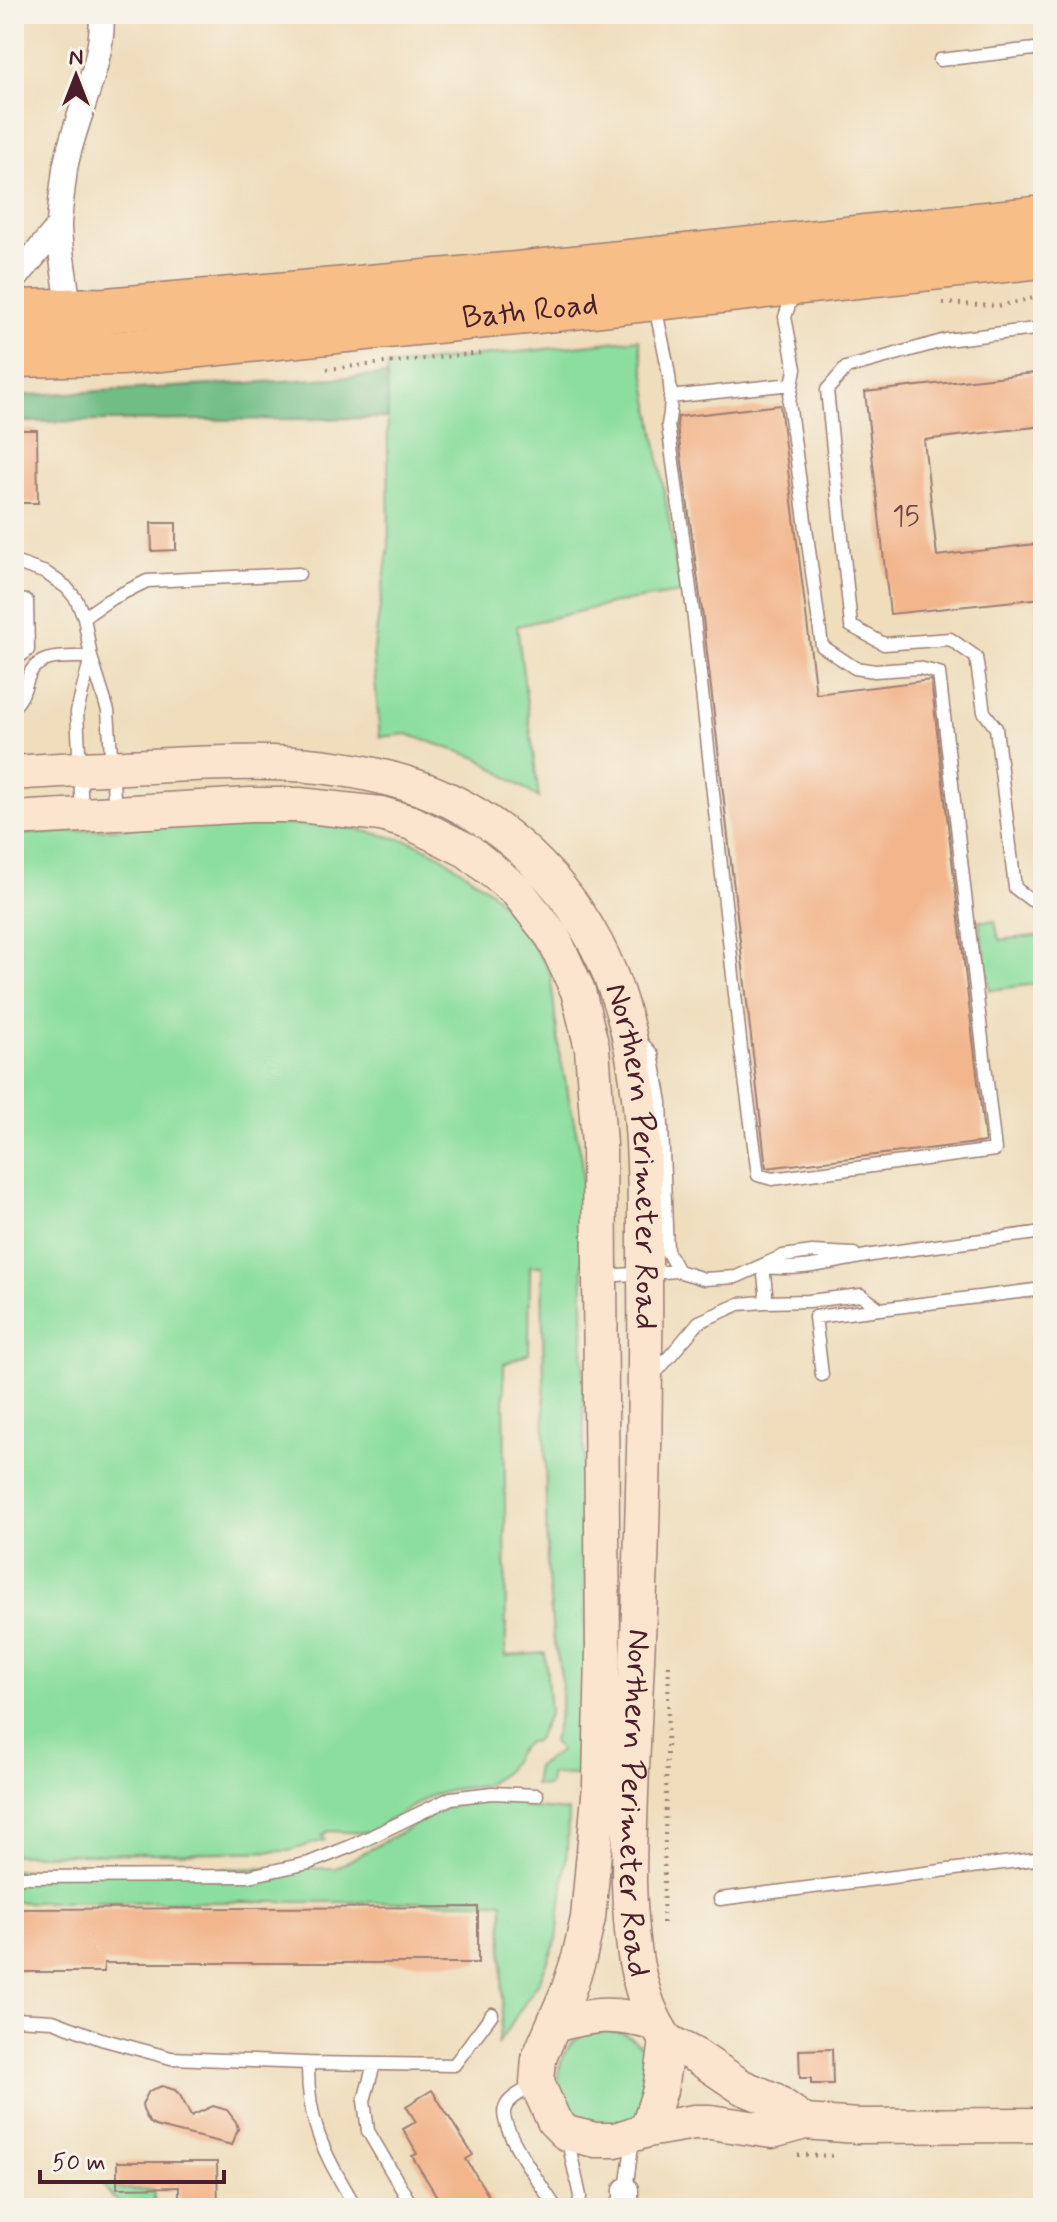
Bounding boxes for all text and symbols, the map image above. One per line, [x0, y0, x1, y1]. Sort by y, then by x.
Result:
north arrow [36, 36, 116, 116]
text: N [69, 44, 83, 72]
street label: Bath Road [460, 283, 600, 339]
house number: 15 [892, 499, 920, 536]
street label: Northern Perimeter Road [594, 978, 666, 1330]
street label: Northern Perimeter Road [608, 1628, 660, 1981]
scale bar [40, 2134, 224, 2184]
text: 50 m [52, 2148, 106, 2179]

